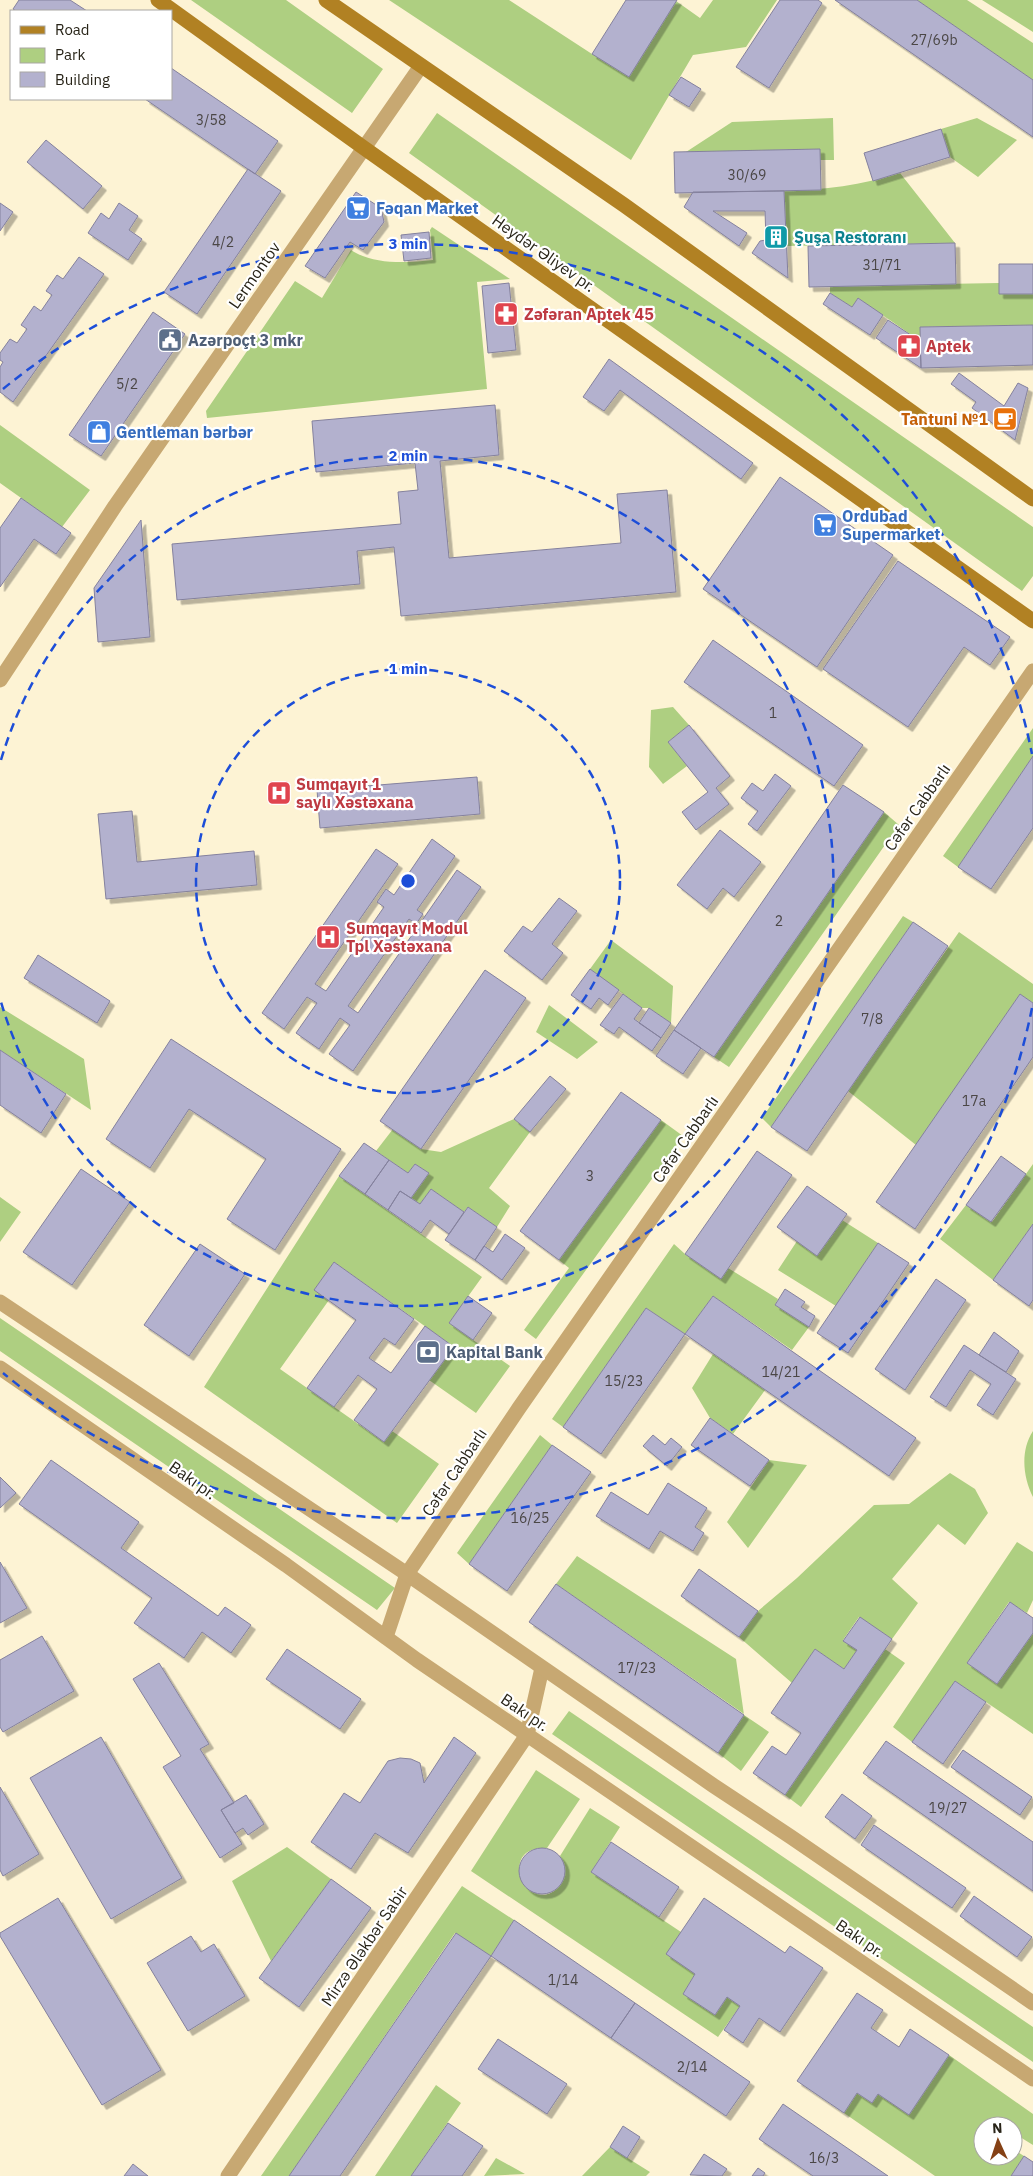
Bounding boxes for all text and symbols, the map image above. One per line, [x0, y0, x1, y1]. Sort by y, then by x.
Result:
legend [10, 10, 172, 100]
text: Road [55, 20, 90, 39]
house number: 27/69b [910, 31, 958, 49]
text: Park [55, 45, 85, 64]
text: Building [55, 70, 110, 89]
house number: 3/58 [196, 111, 226, 129]
house number: 30/69 [728, 166, 766, 184]
supermarket icon: Fəqan Market [345, 195, 371, 221]
place label: Fəqan Market [376, 198, 479, 218]
street label: Heydər Əliyev pr. [488, 210, 600, 296]
building icon: Şuşa Restoranı [763, 224, 789, 250]
place label: Şuşa Restoranı [794, 227, 906, 247]
house number: 4/2 [212, 233, 234, 251]
text: 3 min [388, 234, 428, 253]
street label: Lermontov [224, 238, 284, 312]
house number: 31/71 [863, 256, 901, 274]
pharmacy icon: Zəfəran Aptek 45 [493, 301, 519, 327]
place label: Zəfəran Aptek 45 [524, 304, 654, 324]
public building icon: Azərpoçt 3 mkr [157, 327, 183, 353]
place label: Azərpoçt 3 mkr [188, 330, 304, 350]
pharmacy icon: Aptek [896, 333, 922, 359]
place label: Aptek [926, 336, 972, 356]
house number: 5/2 [116, 375, 138, 393]
cafe icon: Tantuni №1 [992, 406, 1018, 432]
place label: Tantuni №1 [901, 409, 988, 429]
shop icon: Gentleman bәrbәr [86, 419, 112, 445]
place label: Gentleman bәrbәr [116, 422, 254, 442]
text: 2 min [388, 446, 428, 465]
place label: Ordubad Supermarket [842, 506, 941, 544]
supermarket icon: Ordubad Supermarket [812, 512, 838, 538]
text: 1 min [388, 659, 428, 678]
house number: 1 [769, 704, 777, 722]
street label: Cəfər Cabbarlı [880, 759, 954, 855]
place label: Sumqayıt 1 saylı Xəstəxana [296, 774, 414, 812]
hospital icon: Sumqayıt 1 saylı Xəstəxana [266, 780, 292, 806]
centre of rings [399, 872, 417, 890]
house number: 2 [775, 912, 783, 930]
place label: Sumqayıt Modul Tpl Xəstəxana [346, 918, 468, 956]
hospital icon: Sumqayıt Modul Tpl Xəstəxana [315, 924, 341, 950]
house number: 7/8 [861, 1010, 883, 1028]
street label: Cəfər Cabbarlı [648, 1091, 722, 1187]
house number: 17a [962, 1092, 987, 1110]
house number: 3 [586, 1167, 594, 1185]
bank icon: Kapital Bank [415, 1339, 441, 1365]
place label: Kapital Bank [446, 1342, 544, 1362]
house number: 14/21 [762, 1363, 800, 1381]
house number: 15/23 [605, 1372, 643, 1390]
street label: Cəfər Cabbarlı [417, 1424, 491, 1520]
street label: Bakı pr. [165, 1456, 221, 1504]
house number: 16/25 [511, 1509, 549, 1527]
house number: 17/23 [618, 1659, 656, 1677]
street label: Bakı pr. [497, 1689, 553, 1735]
house number: 19/27 [929, 1799, 967, 1817]
street label: Mirzə Ələkbər Sabir [316, 1882, 412, 2010]
street label: Bakı pr. [832, 1915, 888, 1961]
house number: 1/14 [548, 1971, 578, 1989]
house number: 2/14 [677, 2058, 707, 2076]
north arrow [973, 2116, 1023, 2166]
text: N [992, 2119, 1003, 2137]
house number: 16/3 [809, 2149, 839, 2167]

